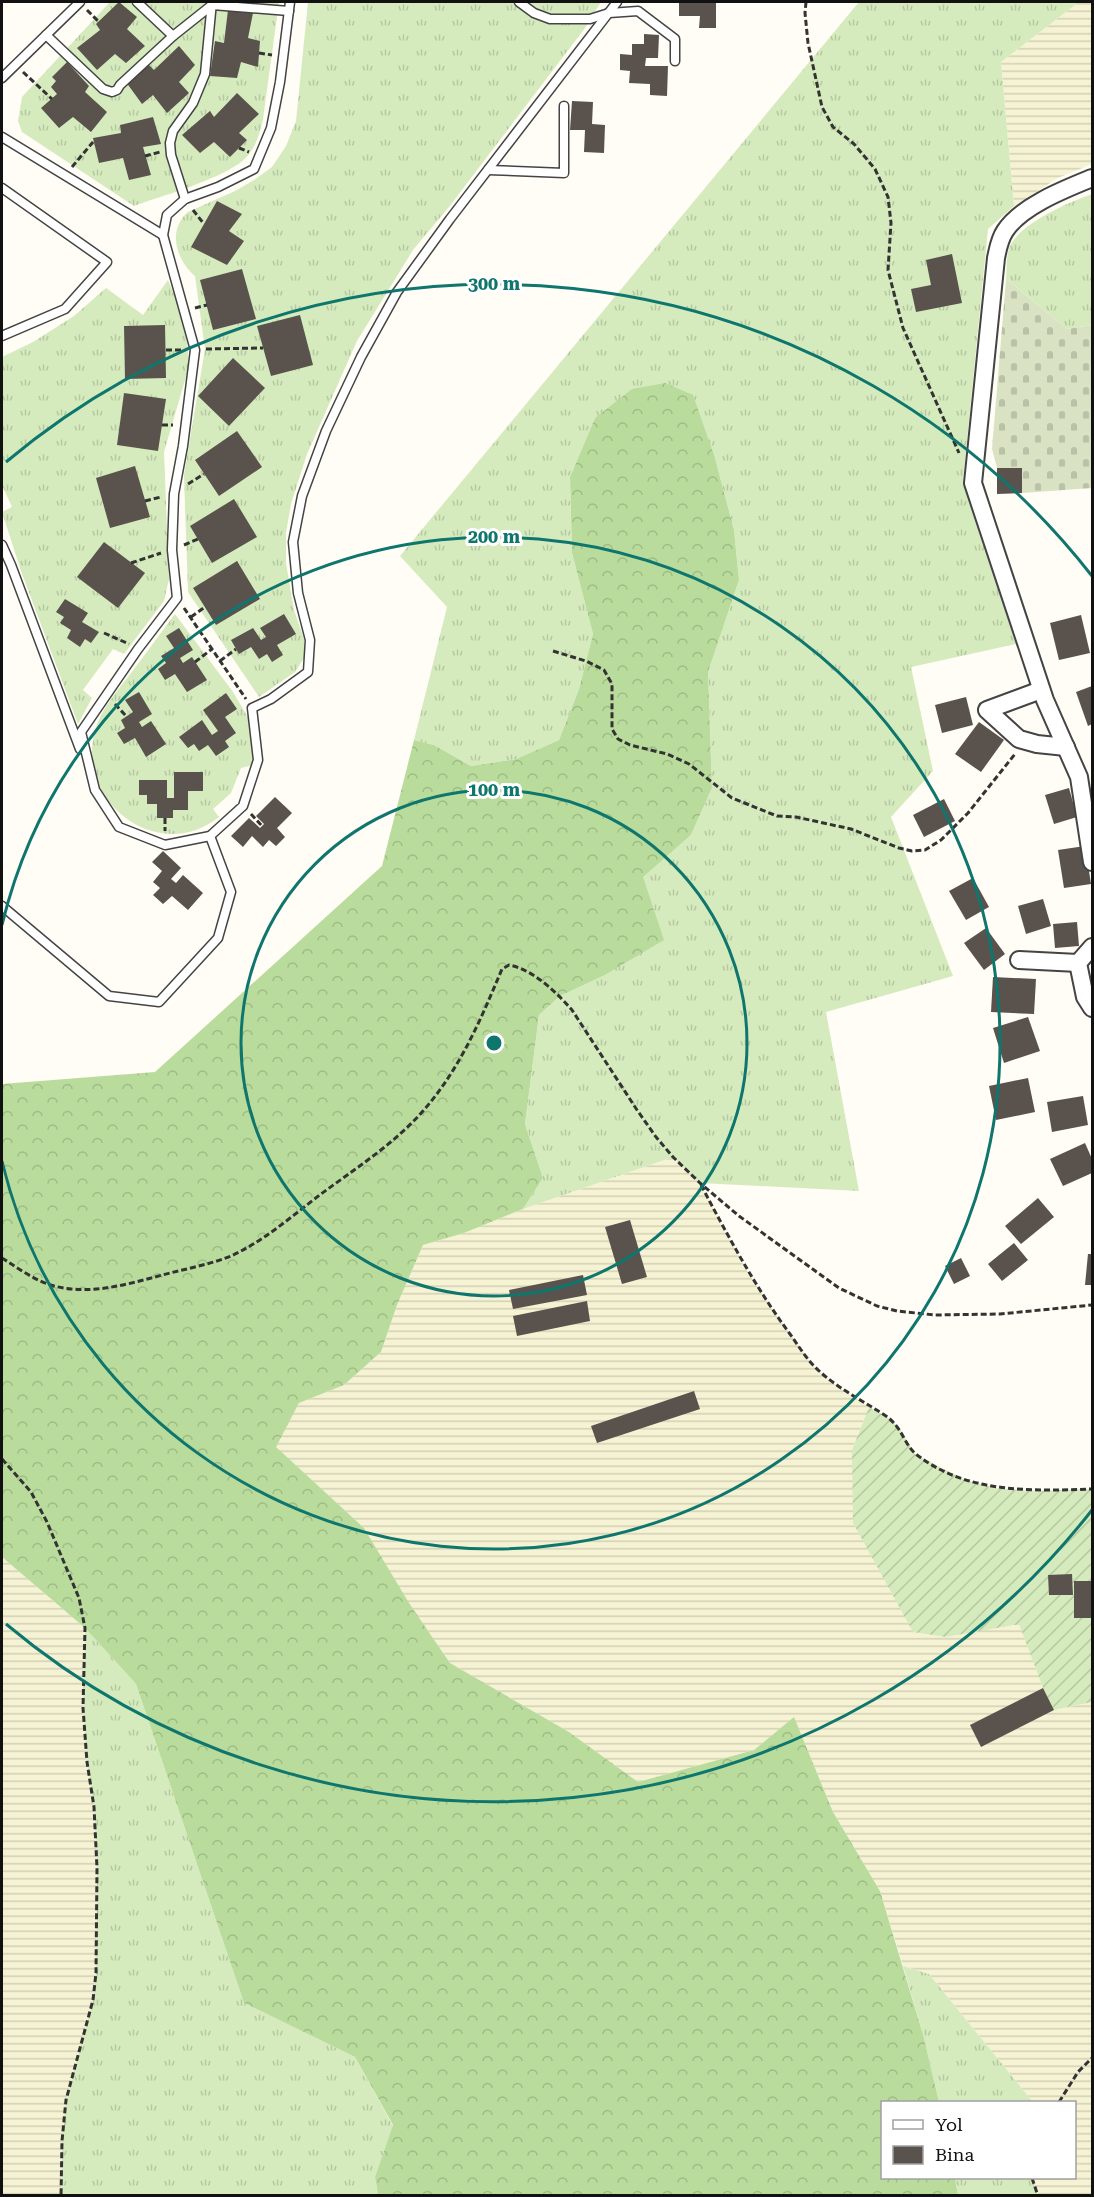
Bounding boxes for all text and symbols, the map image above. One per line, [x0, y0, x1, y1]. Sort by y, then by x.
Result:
text: 300 m [468, 273, 521, 294]
text: 200 m [468, 526, 521, 547]
text: 100 m [468, 779, 521, 800]
centre of rings [484, 1033, 504, 1053]
legend [881, 2101, 1076, 2179]
text: Yol [935, 2114, 963, 2135]
text: Bina [935, 2144, 974, 2165]

